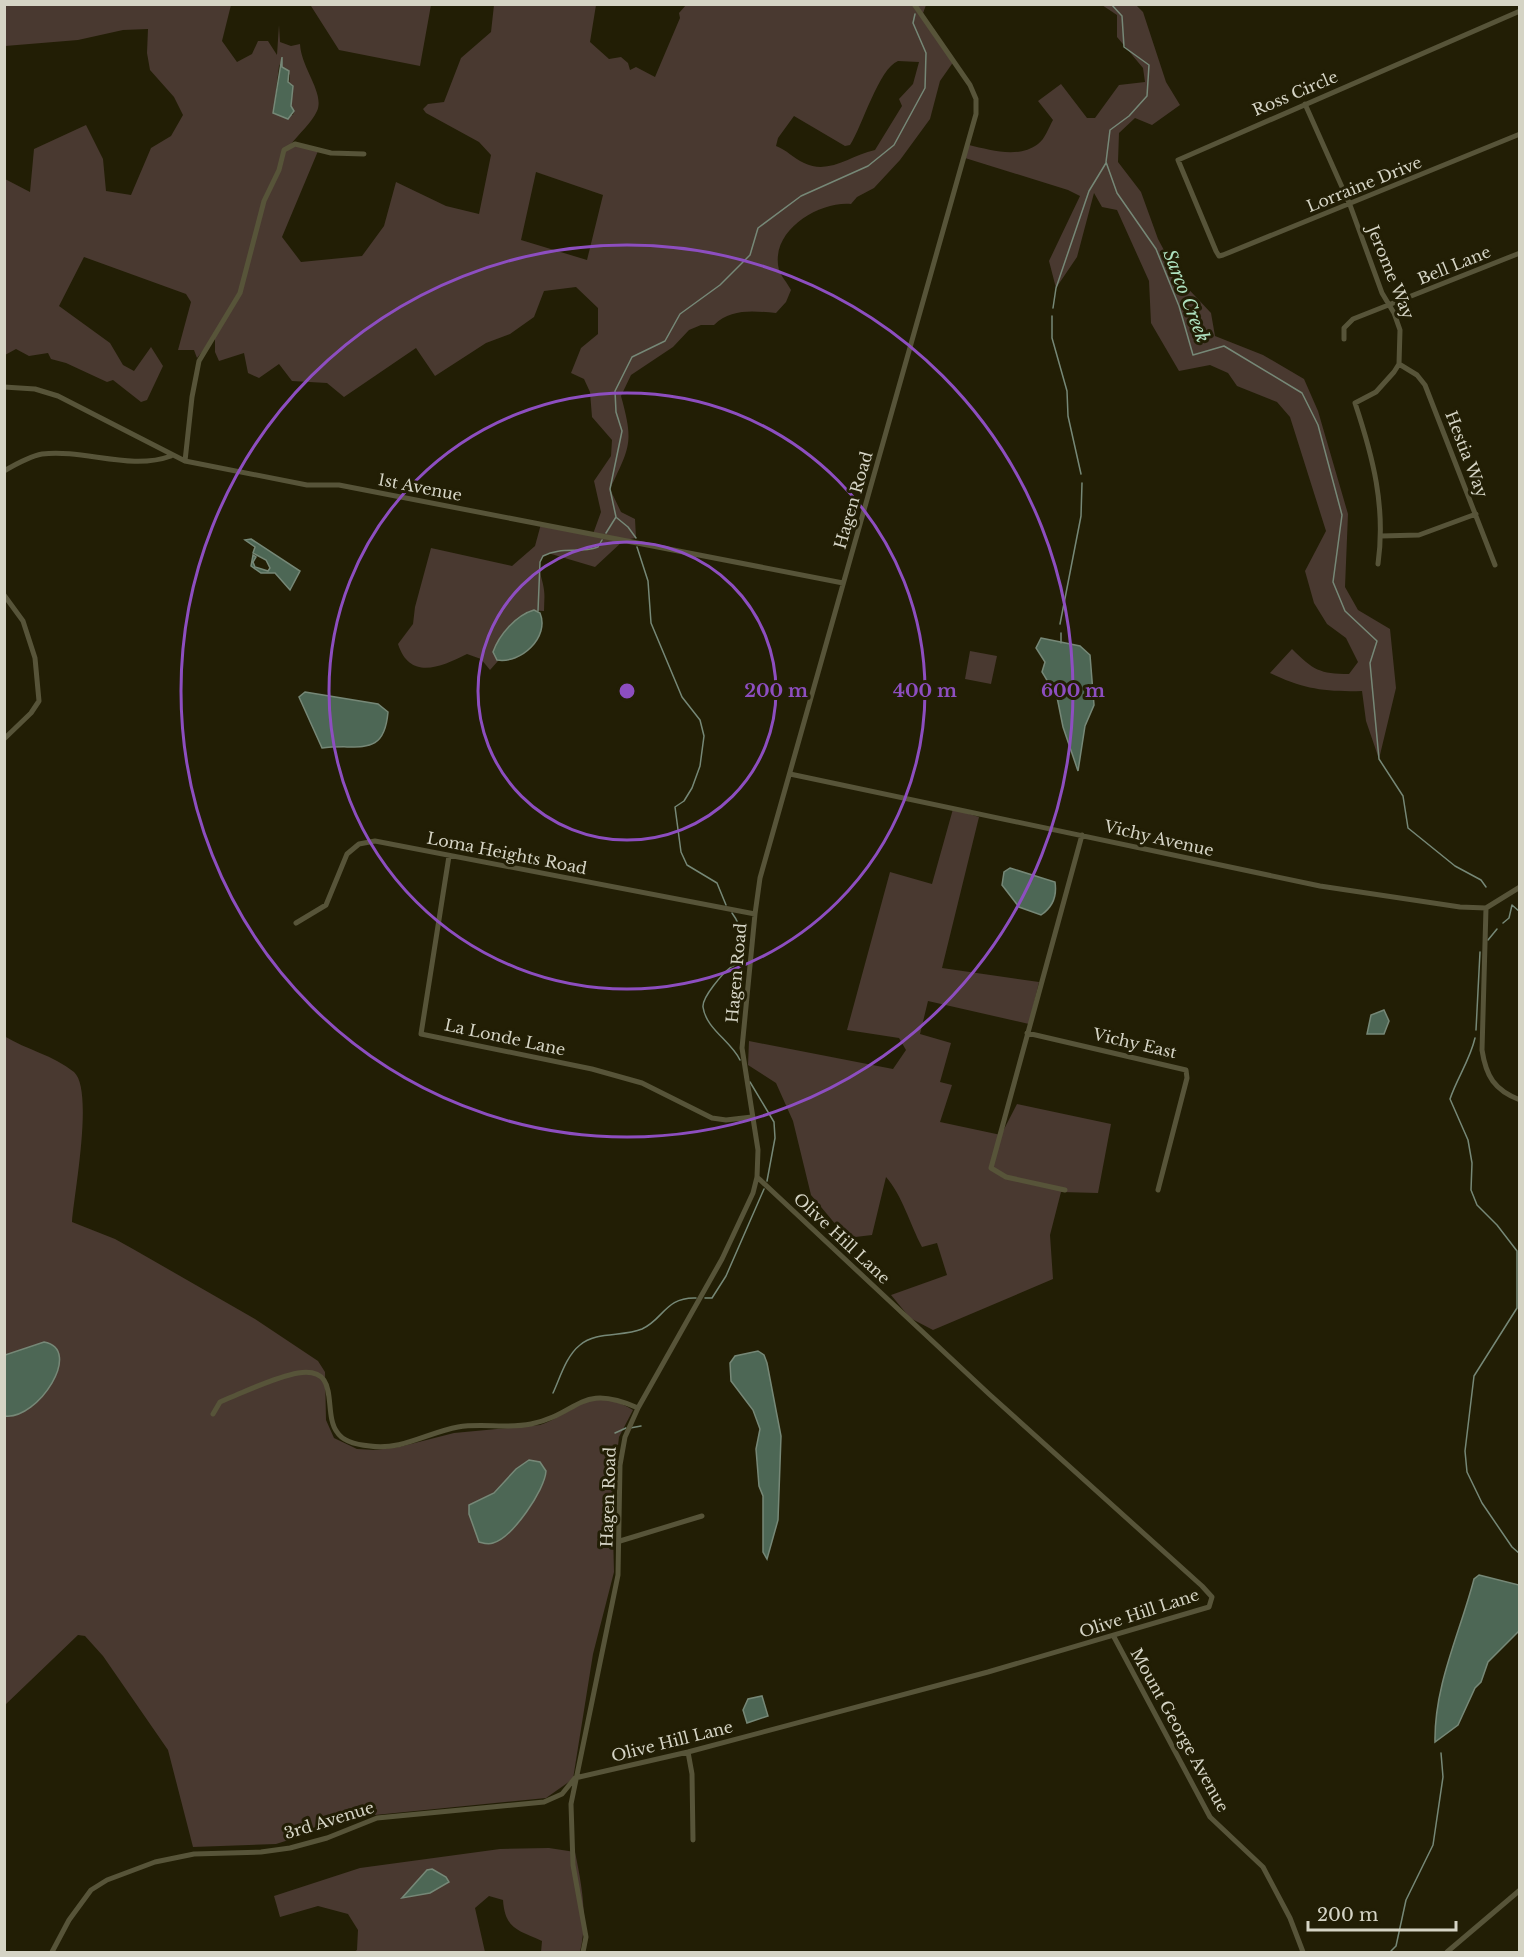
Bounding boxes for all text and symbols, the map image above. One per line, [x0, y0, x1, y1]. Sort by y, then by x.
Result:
street label: Ross Circle [1249, 66, 1341, 120]
street label: Lorraine Drive [1304, 152, 1424, 216]
street label: Jerome Way [1362, 220, 1419, 323]
street label: Bell Lane [1414, 241, 1494, 289]
water label: Sarco Creek [1158, 246, 1214, 346]
street label: Hestia Way [1441, 408, 1493, 501]
street label: Hagen Road [830, 449, 877, 551]
street label: 1st Avenue [376, 469, 464, 505]
text: 200 m [744, 680, 808, 702]
text: 400 m [893, 680, 957, 702]
text: 600 m [1041, 680, 1105, 702]
centre of rings [617, 681, 637, 701]
street label: Vichy Avenue [1101, 815, 1216, 860]
street label: Loma Heights Road [425, 828, 589, 878]
street label: Hagen Road [722, 922, 750, 1024]
street label: La Londe Lane [443, 1014, 567, 1060]
street label: Vichy East [1090, 1023, 1179, 1062]
street label: Olive Hill Lane [790, 1188, 894, 1288]
street label: Hagen Road [596, 1446, 620, 1548]
street label: Olive Hill Lane [1077, 1584, 1201, 1642]
street label: Mount George Avenue [1127, 1644, 1233, 1816]
street label: Olive Hill Lane [609, 1716, 735, 1766]
street label: 3rd Avenue [282, 1797, 376, 1843]
scale bar [1308, 1894, 1456, 1932]
text: 200 m [1317, 1904, 1378, 1926]

